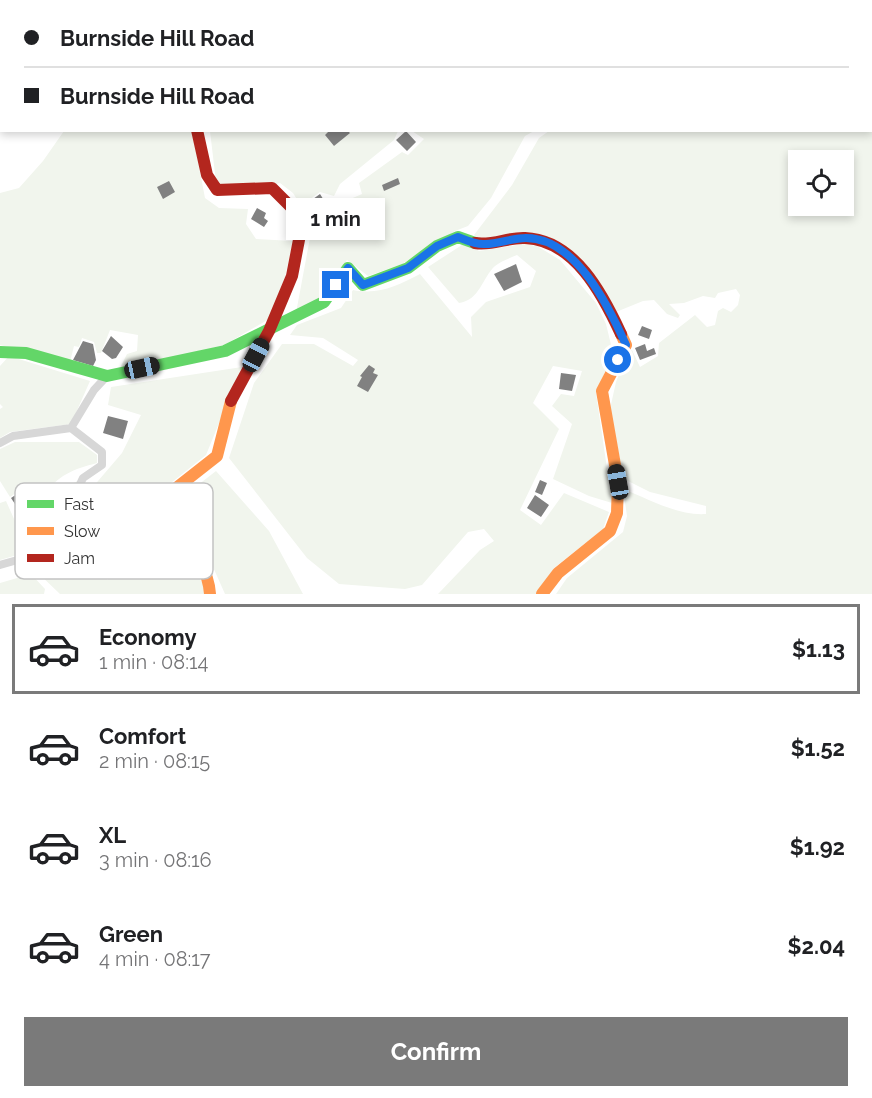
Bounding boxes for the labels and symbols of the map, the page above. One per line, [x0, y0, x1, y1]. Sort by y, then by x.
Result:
callout: 1 min [286, 198, 386, 240]
route end [322, 271, 349, 298]
car [240, 335, 272, 375]
route start [604, 346, 631, 373]
car [123, 355, 161, 381]
car [606, 463, 630, 501]
legend [15, 483, 213, 579]
text: Fast [64, 495, 95, 514]
text: Slow [64, 522, 100, 541]
text: Jam [64, 549, 95, 568]

